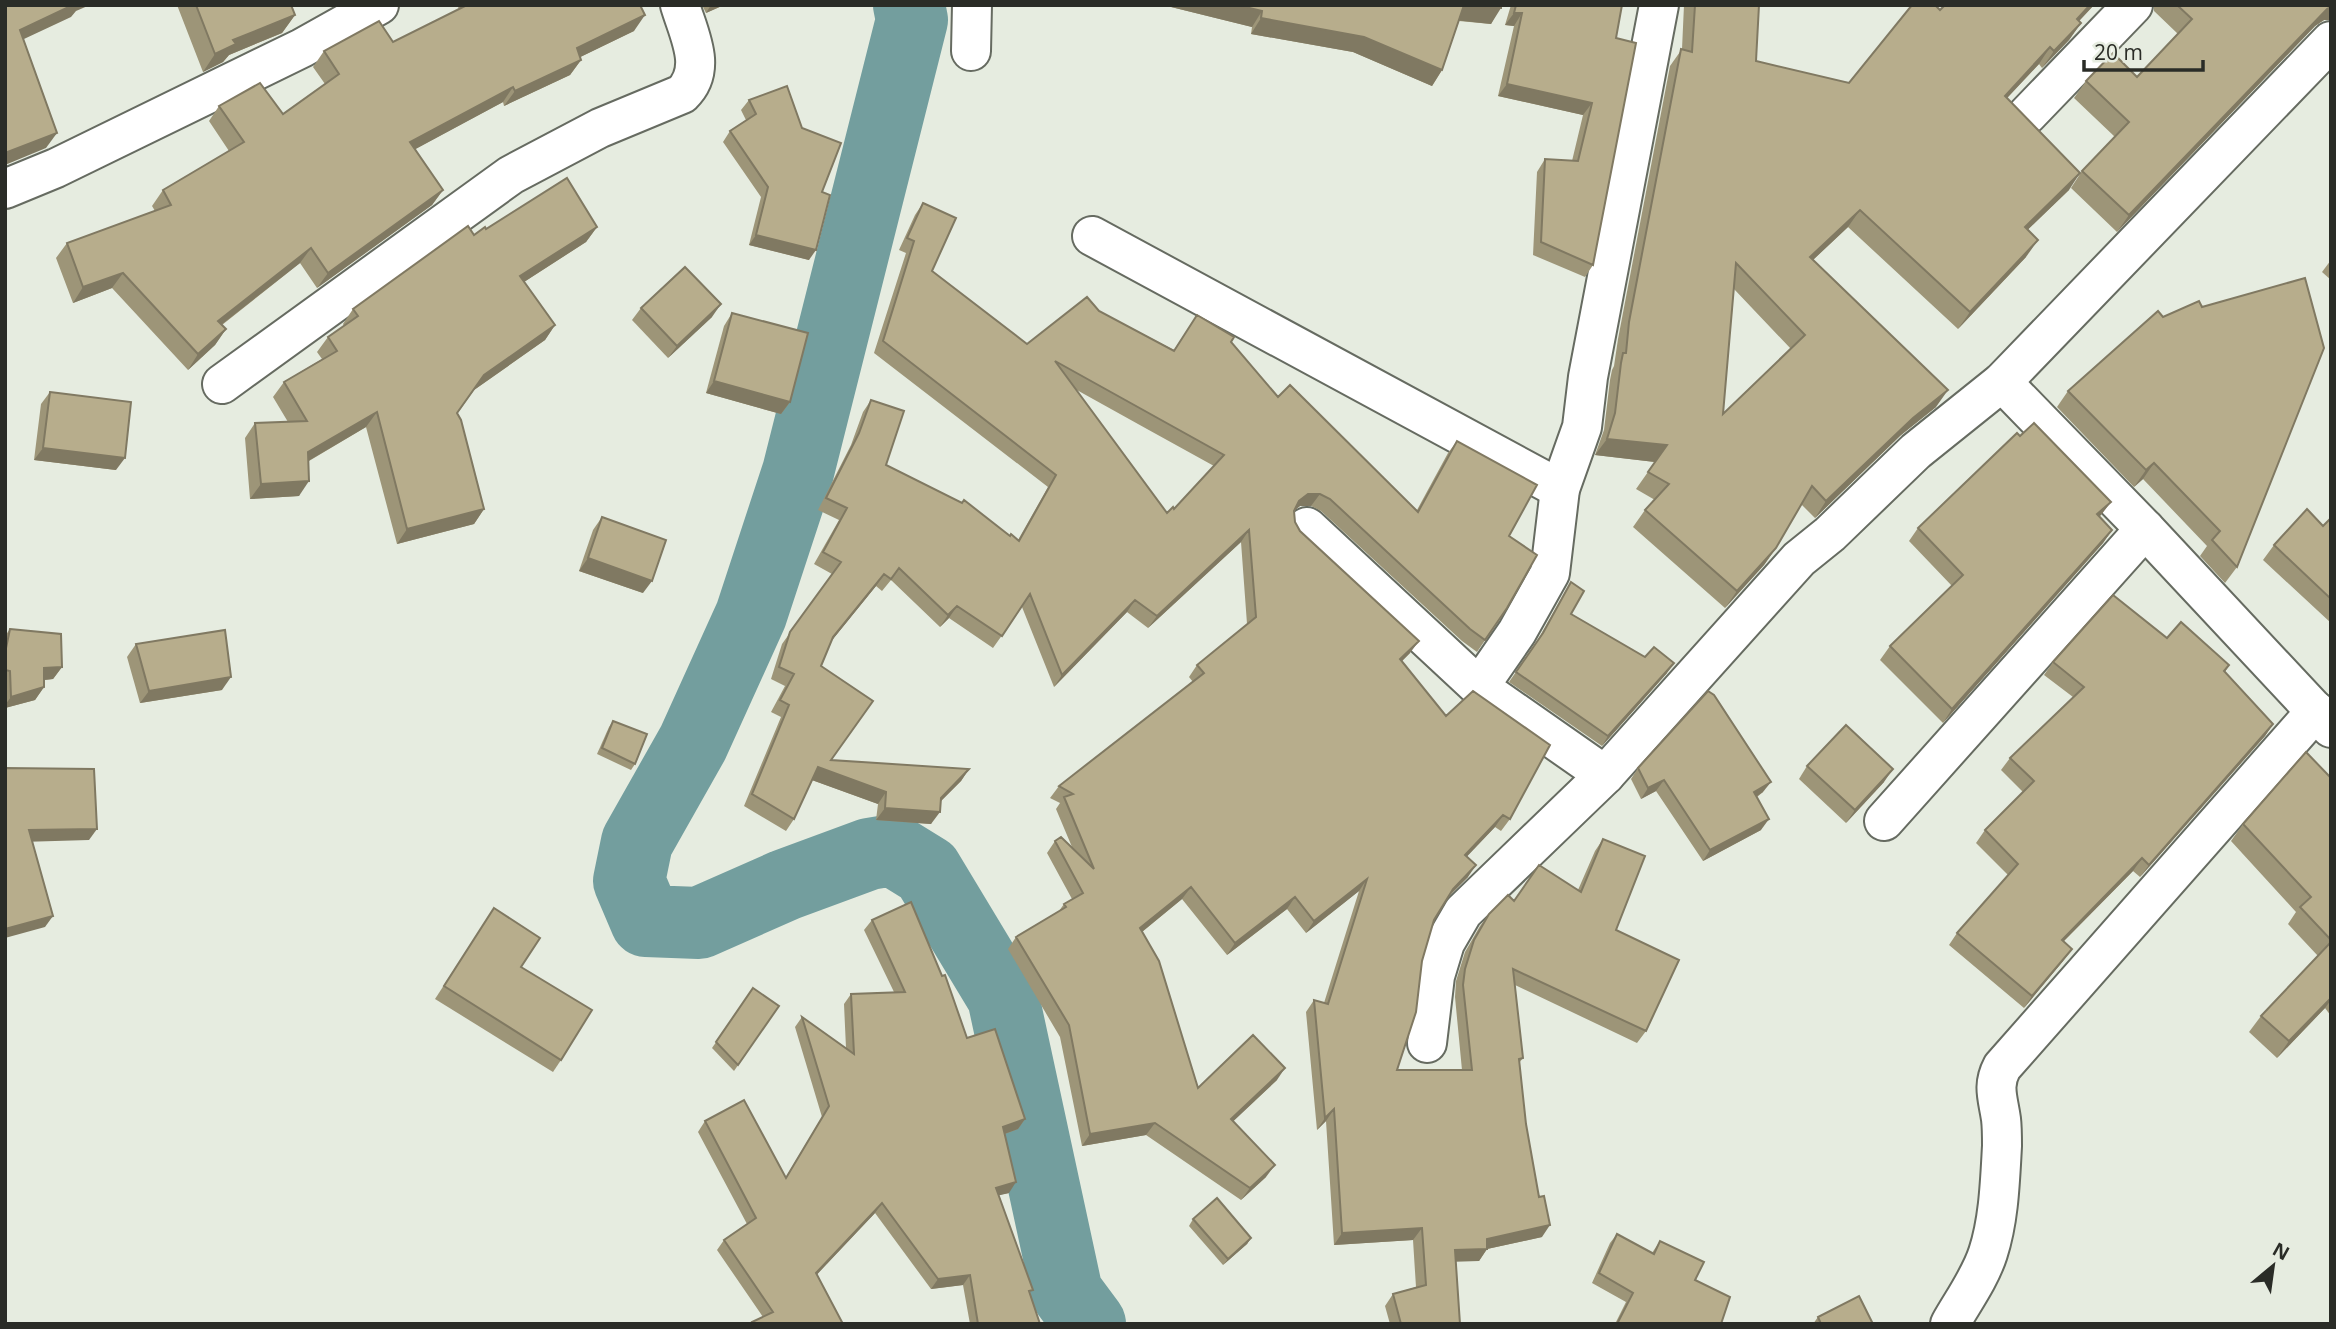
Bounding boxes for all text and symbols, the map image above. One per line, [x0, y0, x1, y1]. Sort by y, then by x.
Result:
scale bar [2084, 28, 2203, 72]
text: 20 m [2094, 38, 2143, 66]
north arrow [2238, 1231, 2308, 1301]
text: N [2268, 1236, 2294, 1266]

